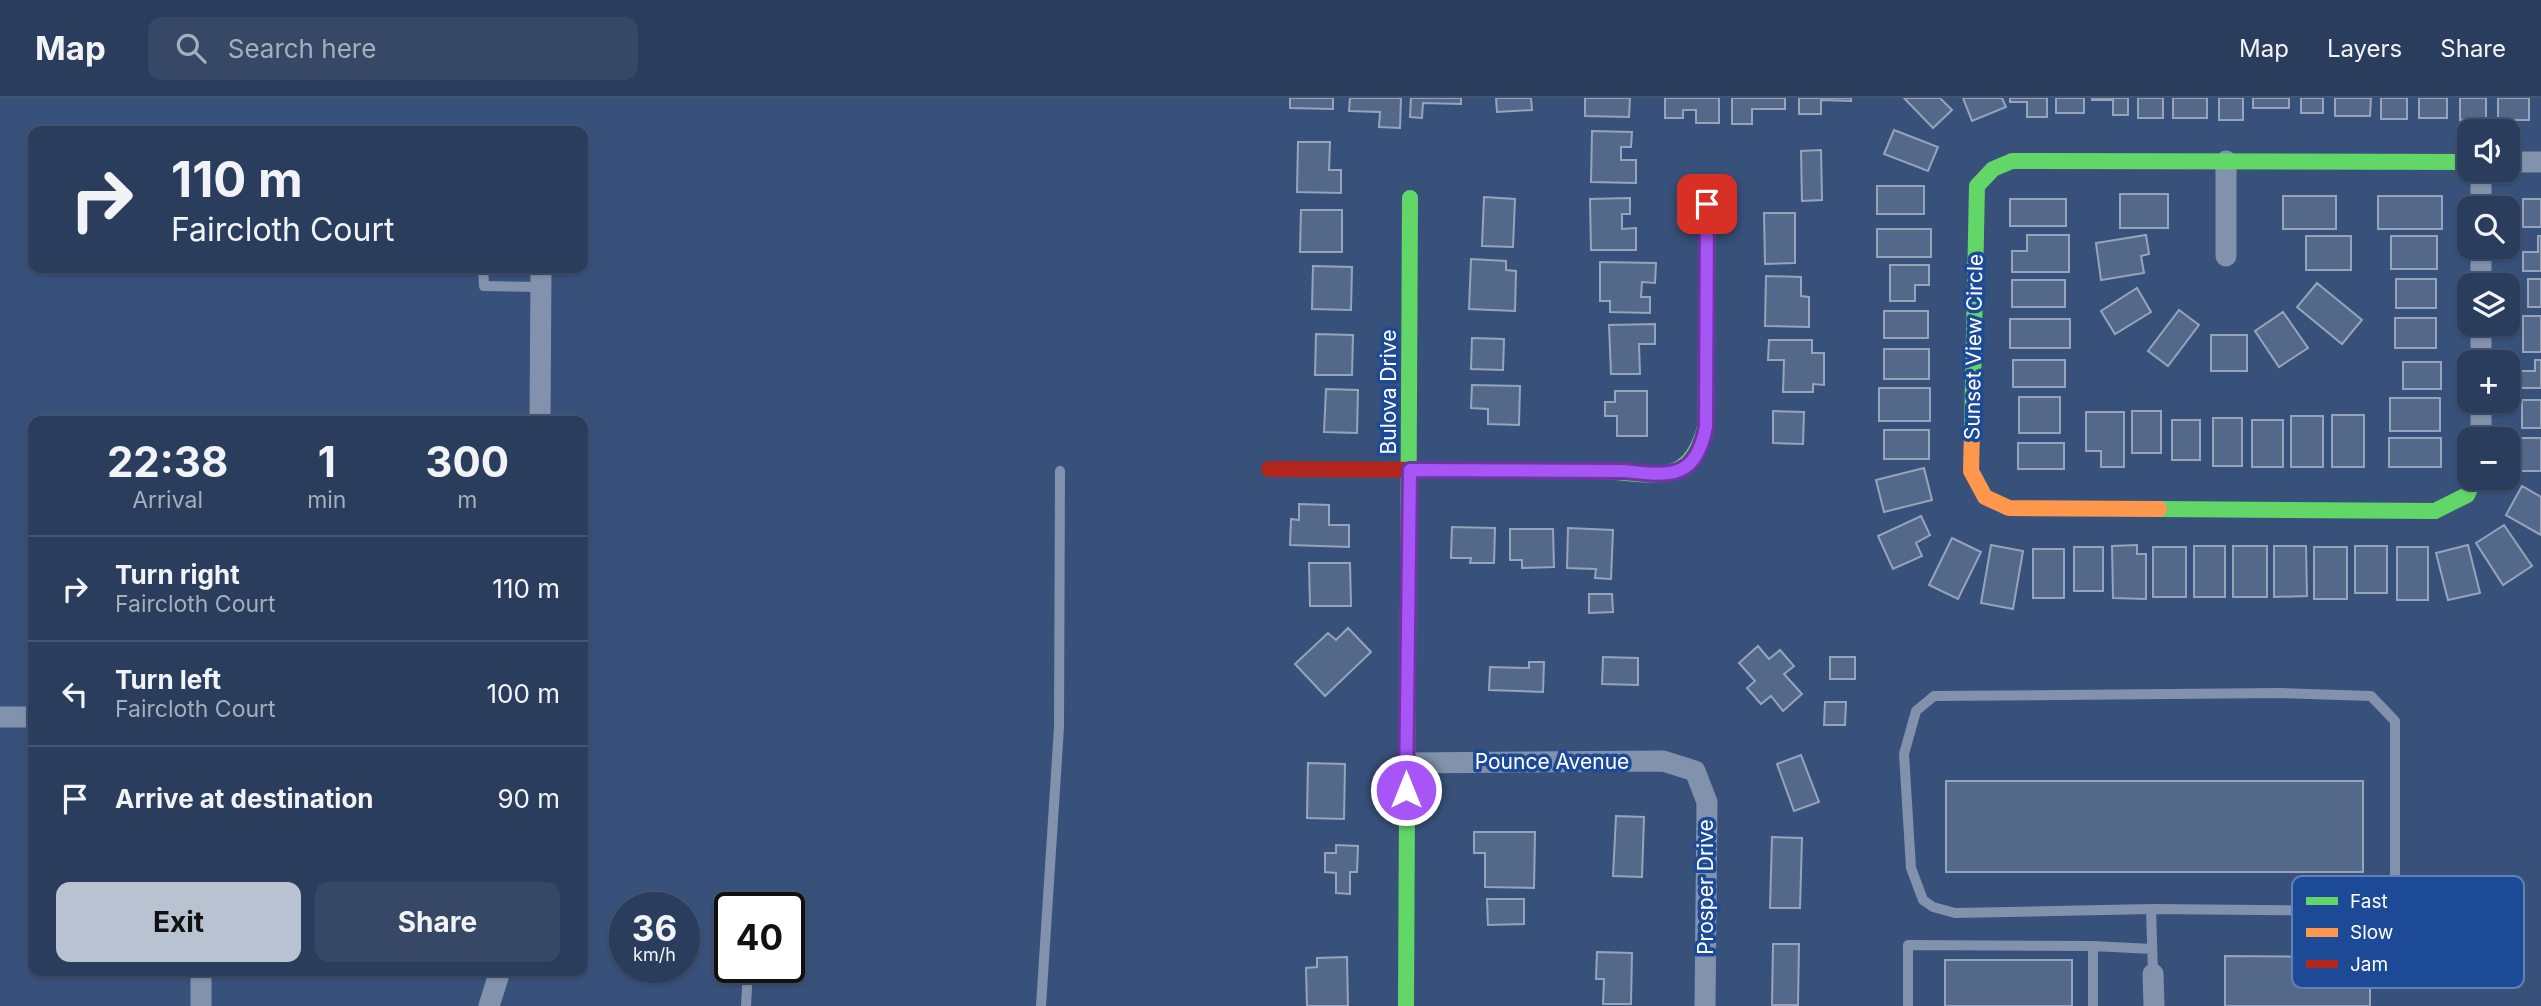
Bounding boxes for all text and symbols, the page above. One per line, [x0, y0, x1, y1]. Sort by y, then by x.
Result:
search box [148, 17, 638, 80]
text: Map [35, 28, 106, 68]
icon: search [172, 29, 210, 67]
text: Search here [228, 33, 376, 64]
text: Map [2239, 34, 2289, 63]
text: Layers [2327, 34, 2402, 63]
text: Share [2440, 34, 2506, 63]
map controls [2457, 119, 2520, 490]
button: sound [2457, 119, 2520, 182]
text: 110 m [171, 150, 303, 209]
icon: right [56, 154, 147, 245]
pin [1677, 174, 1737, 234]
icon: arrive [1688, 185, 1726, 223]
button: search [2457, 196, 2520, 259]
text: Faircloth Court [171, 210, 394, 249]
street label: Sunset View Circle [1959, 254, 1988, 440]
button: layers [2457, 273, 2520, 336]
street label: Bulova Drive [1376, 330, 1401, 454]
button: + [2457, 350, 2520, 413]
button: − [2457, 427, 2520, 490]
text: 22:38 [107, 436, 228, 487]
text: 1 [318, 436, 336, 487]
text: 300 [425, 436, 509, 487]
text: Arrival [132, 486, 203, 514]
text: min [307, 486, 346, 514]
text: m [457, 486, 477, 514]
text: Turn right [115, 559, 240, 590]
icon: right [56, 570, 94, 608]
text: 110 m [492, 573, 560, 604]
text: Faircloth Court [115, 590, 276, 618]
text: Turn left [115, 664, 221, 695]
icon: left [56, 675, 94, 713]
text: 100 m [487, 678, 560, 709]
text: Faircloth Court [115, 695, 276, 723]
street label: Pounce Avenue [1475, 749, 1629, 774]
position arrow [1369, 753, 1443, 827]
icon: arrive [56, 780, 94, 818]
text: Arrive at destination [115, 783, 374, 814]
text: 90 m [497, 783, 560, 814]
street label: Prosper Drive [1693, 819, 1718, 955]
legend [2292, 876, 2524, 988]
button: Exit [56, 882, 301, 962]
button: Share [315, 882, 560, 962]
text: Fast [2350, 890, 2388, 913]
speed limit sign: 40 [714, 892, 805, 983]
text: 36 [632, 907, 677, 949]
text: Slow [2350, 921, 2393, 944]
text: km/h [633, 944, 676, 965]
text: Jam [2350, 953, 2388, 976]

